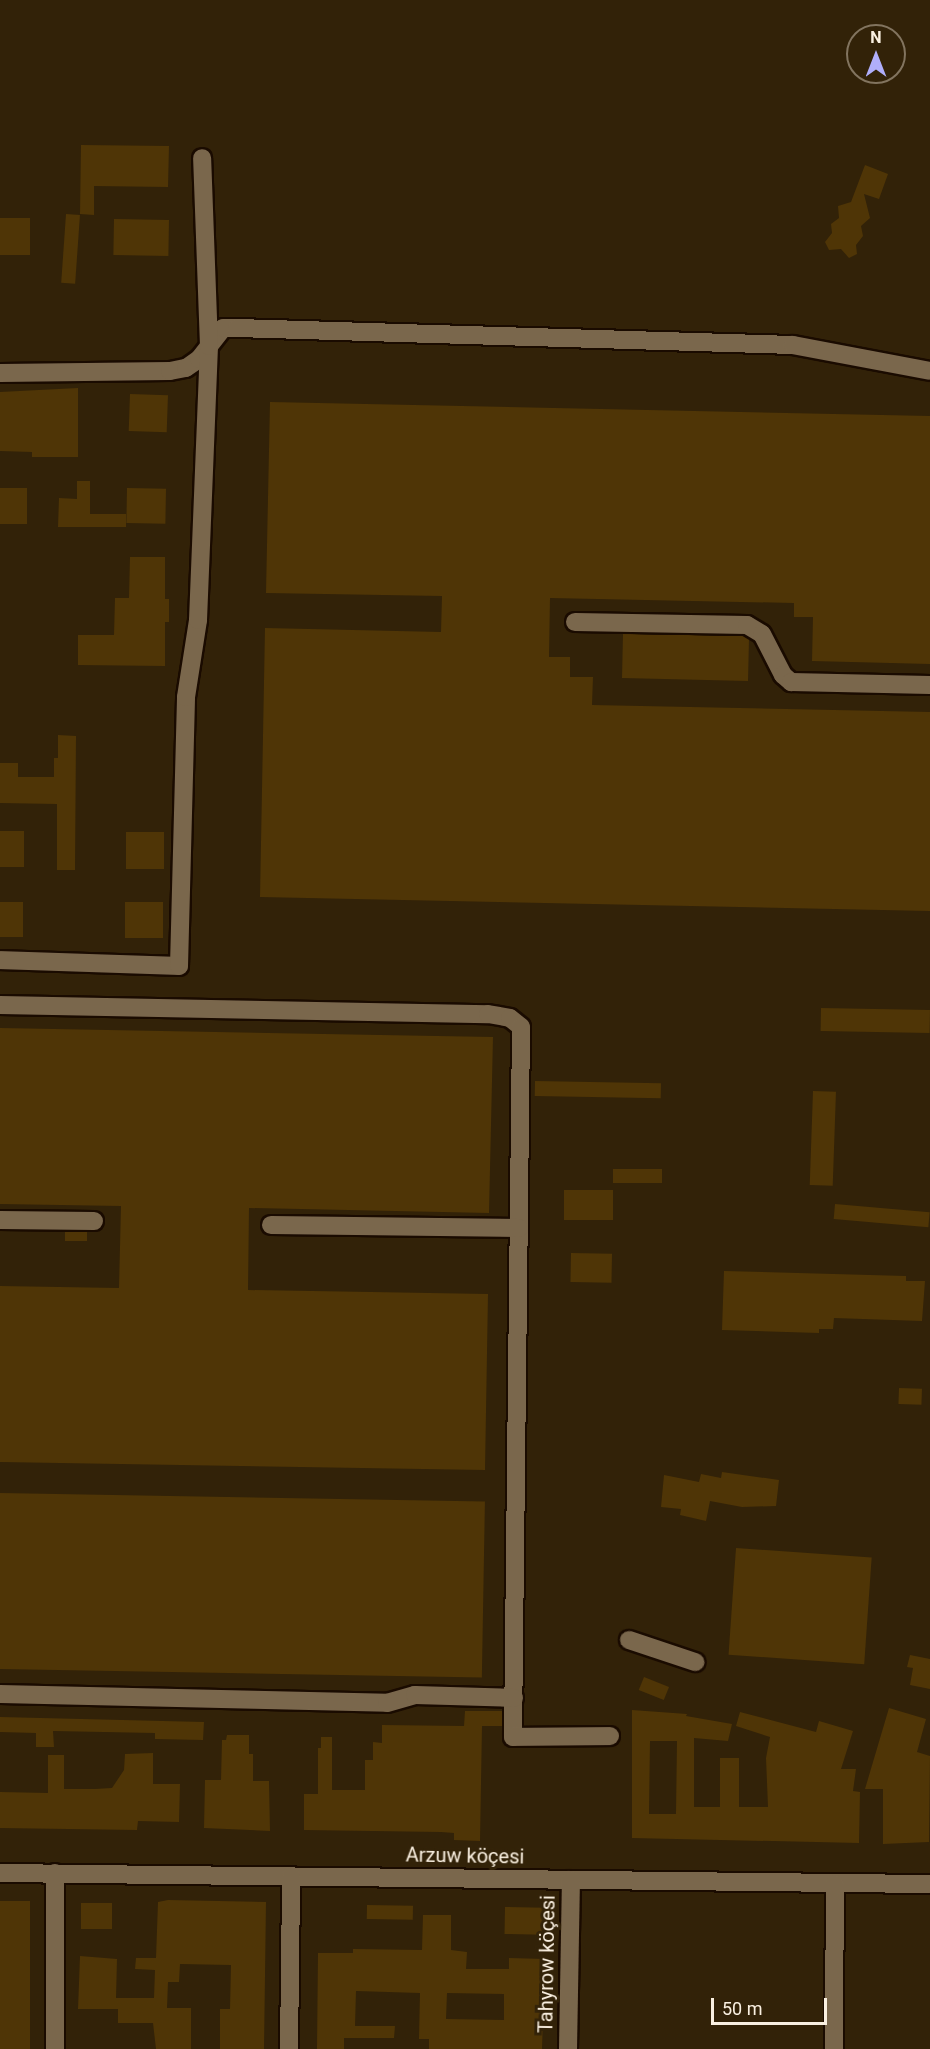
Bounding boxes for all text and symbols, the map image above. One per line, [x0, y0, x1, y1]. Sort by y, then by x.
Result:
north arrow [846, 24, 906, 84]
text: N [870, 28, 882, 47]
street label: Arzuw köçesi [406, 1843, 524, 1869]
street label: Tahyrow köçesi [534, 1895, 560, 2033]
scale bar [714, 1986, 830, 2024]
text: 50 m [722, 1998, 762, 2019]

